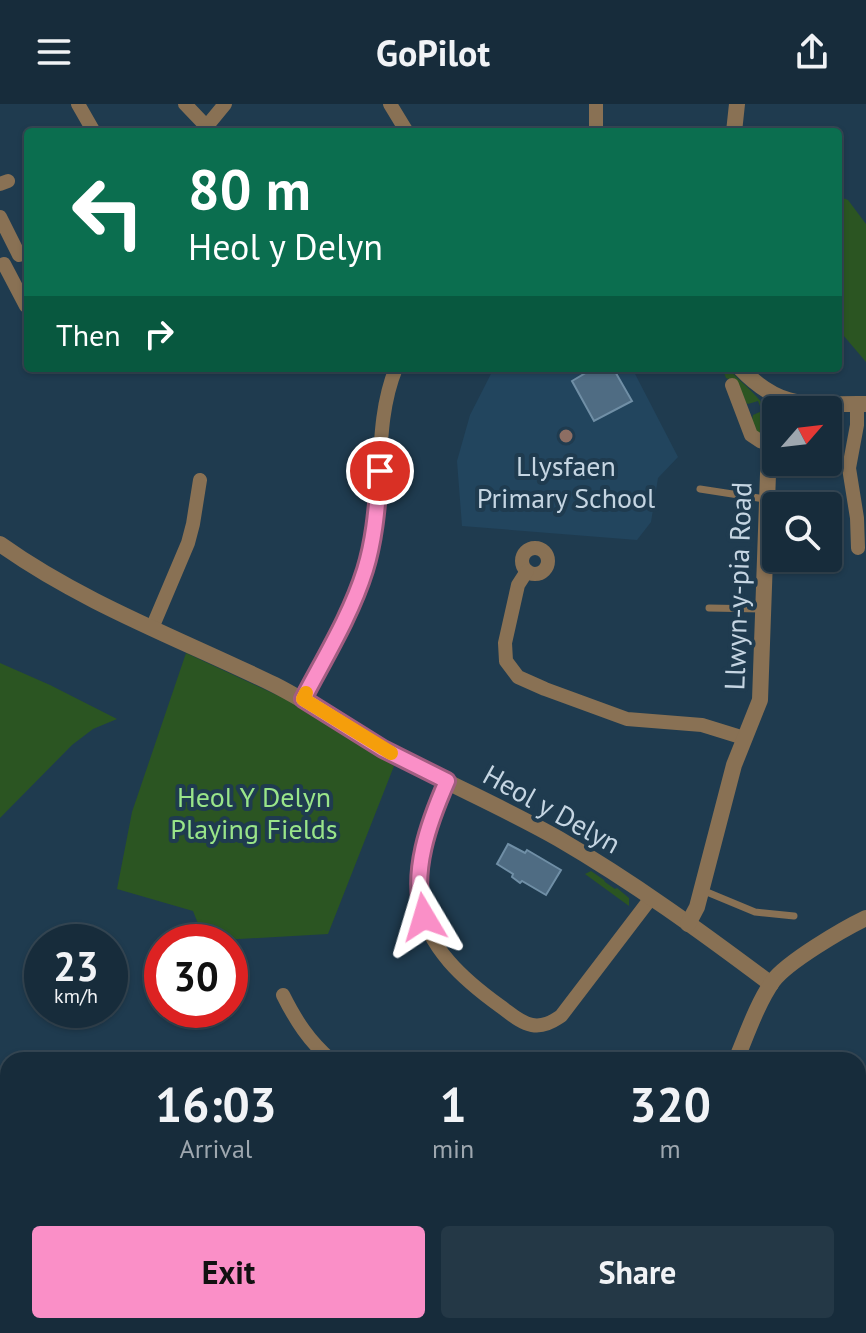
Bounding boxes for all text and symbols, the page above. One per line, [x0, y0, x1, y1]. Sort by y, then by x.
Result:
text: GoPilot [376, 29, 490, 76]
icon: menu [32, 30, 76, 74]
icon: share [790, 30, 834, 74]
text: 80 m [188, 153, 311, 225]
icon: left [56, 160, 160, 264]
text: Heol y Delyn [188, 223, 383, 270]
icon: right [137, 312, 181, 356]
text: Then [56, 315, 121, 354]
north arrow [762, 396, 842, 476]
map controls [762, 396, 842, 572]
marker: Llysfaen Primary School [557, 427, 575, 445]
pin [346, 437, 414, 505]
place label: Llysfaen Primary School [477, 447, 655, 516]
icon: arrive [358, 449, 402, 493]
street label: Llwyn-y-pia Road [715, 481, 760, 691]
button: search [762, 492, 842, 572]
street label: Heol y Delyn [477, 756, 628, 861]
park label: Heol Y Delyn Playing Fields [170, 778, 338, 847]
position arrow [382, 875, 466, 959]
speed limit sign: 30 [144, 924, 248, 1028]
text: 23 [53, 940, 99, 992]
text: km/h [54, 983, 98, 1009]
text: 16:03 [155, 1073, 277, 1135]
text: 1 [439, 1073, 467, 1135]
text: 320 [629, 1073, 711, 1135]
text: Arrival [180, 1132, 252, 1165]
text: min [432, 1132, 474, 1165]
text: m [660, 1132, 681, 1165]
button: Exit [32, 1226, 425, 1318]
button: Share [441, 1226, 834, 1318]

